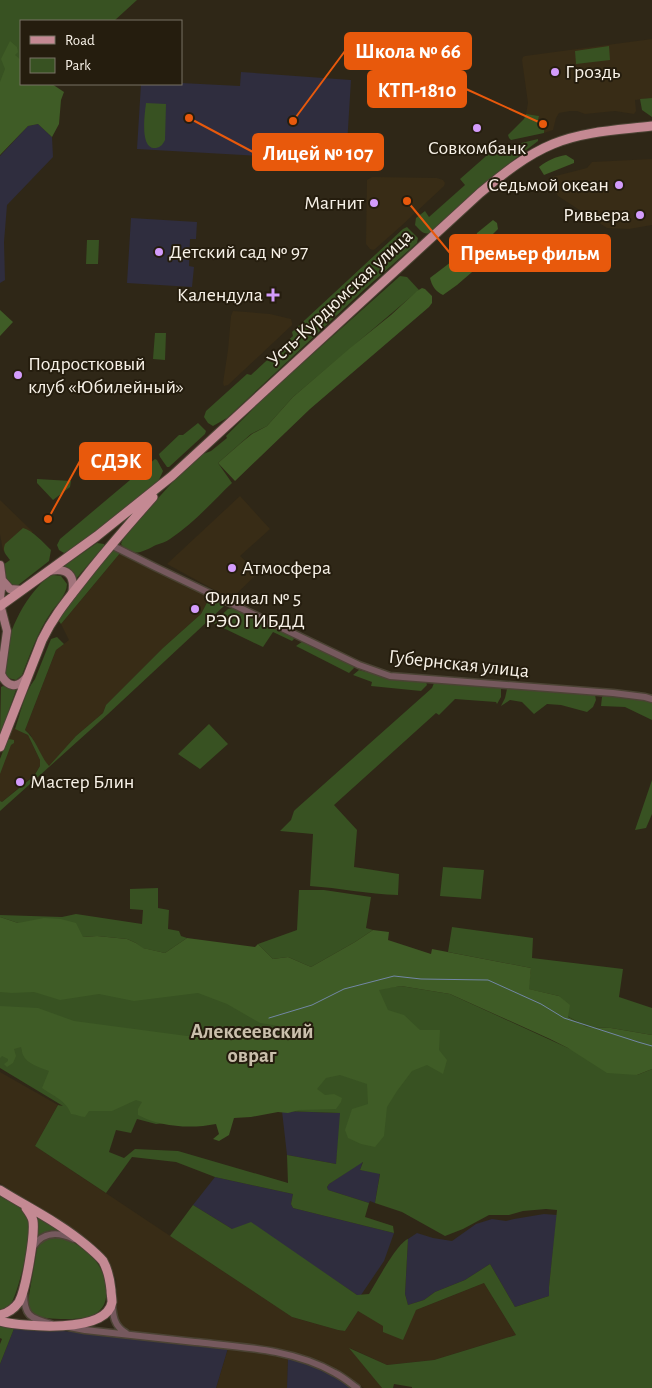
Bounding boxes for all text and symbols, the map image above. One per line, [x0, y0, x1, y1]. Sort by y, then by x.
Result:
legend [20, 20, 182, 85]
text: Road [65, 33, 95, 48]
callout: Школа № 66 [345, 33, 471, 69]
text: Школа № 66 [355, 41, 461, 62]
text: Park [65, 58, 91, 73]
place label: Гроздь [565, 62, 621, 82]
marker: Гроздь [549, 66, 561, 78]
callout: КТП-1810 [368, 71, 466, 107]
text: КТП-1810 [378, 80, 457, 101]
marker: Совкомбанк [471, 122, 483, 134]
callout: Лицей № 107 [253, 134, 383, 170]
place label: Совкомбанк [428, 138, 526, 158]
text: Лицей № 107 [263, 143, 373, 164]
place label: Седьмой океан [488, 175, 609, 195]
marker: Седьмой океан [613, 179, 625, 191]
place label: Магнит [304, 193, 365, 213]
marker: Магнит [368, 197, 380, 209]
place label: Ривьера [563, 205, 630, 225]
marker: Ривьера [634, 209, 646, 221]
street label: Усть-Курдюмская улица [263, 226, 417, 370]
callout: Премьер фильм [450, 235, 610, 271]
place label: Детский сад № 97 [169, 242, 308, 262]
text: Премьер фильм [460, 243, 600, 264]
marker: Детский сад № 97 [153, 246, 165, 258]
place label: Календула [177, 285, 263, 305]
marker: Календула [267, 289, 279, 301]
place label: Подростковый клуб «Юбилейный» [28, 354, 184, 397]
marker: Подростковый клуб «Юбилейный» [12, 369, 24, 381]
callout: СДЭК [80, 443, 151, 479]
text: СДЭК [90, 451, 142, 472]
place label: Атмосфера [242, 558, 331, 578]
marker: Атмосфера [226, 562, 238, 574]
place label: Филиал № 5 РЭО ГИБДД [205, 588, 305, 631]
marker: Филиал № 5 РЭО ГИБДД [189, 603, 201, 615]
street label: Губернская улица [388, 647, 530, 681]
place label: Мастер Блин [30, 772, 135, 792]
marker: Мастер Блин [14, 776, 26, 788]
district label: Алексеевский овраг [190, 1021, 314, 1066]

